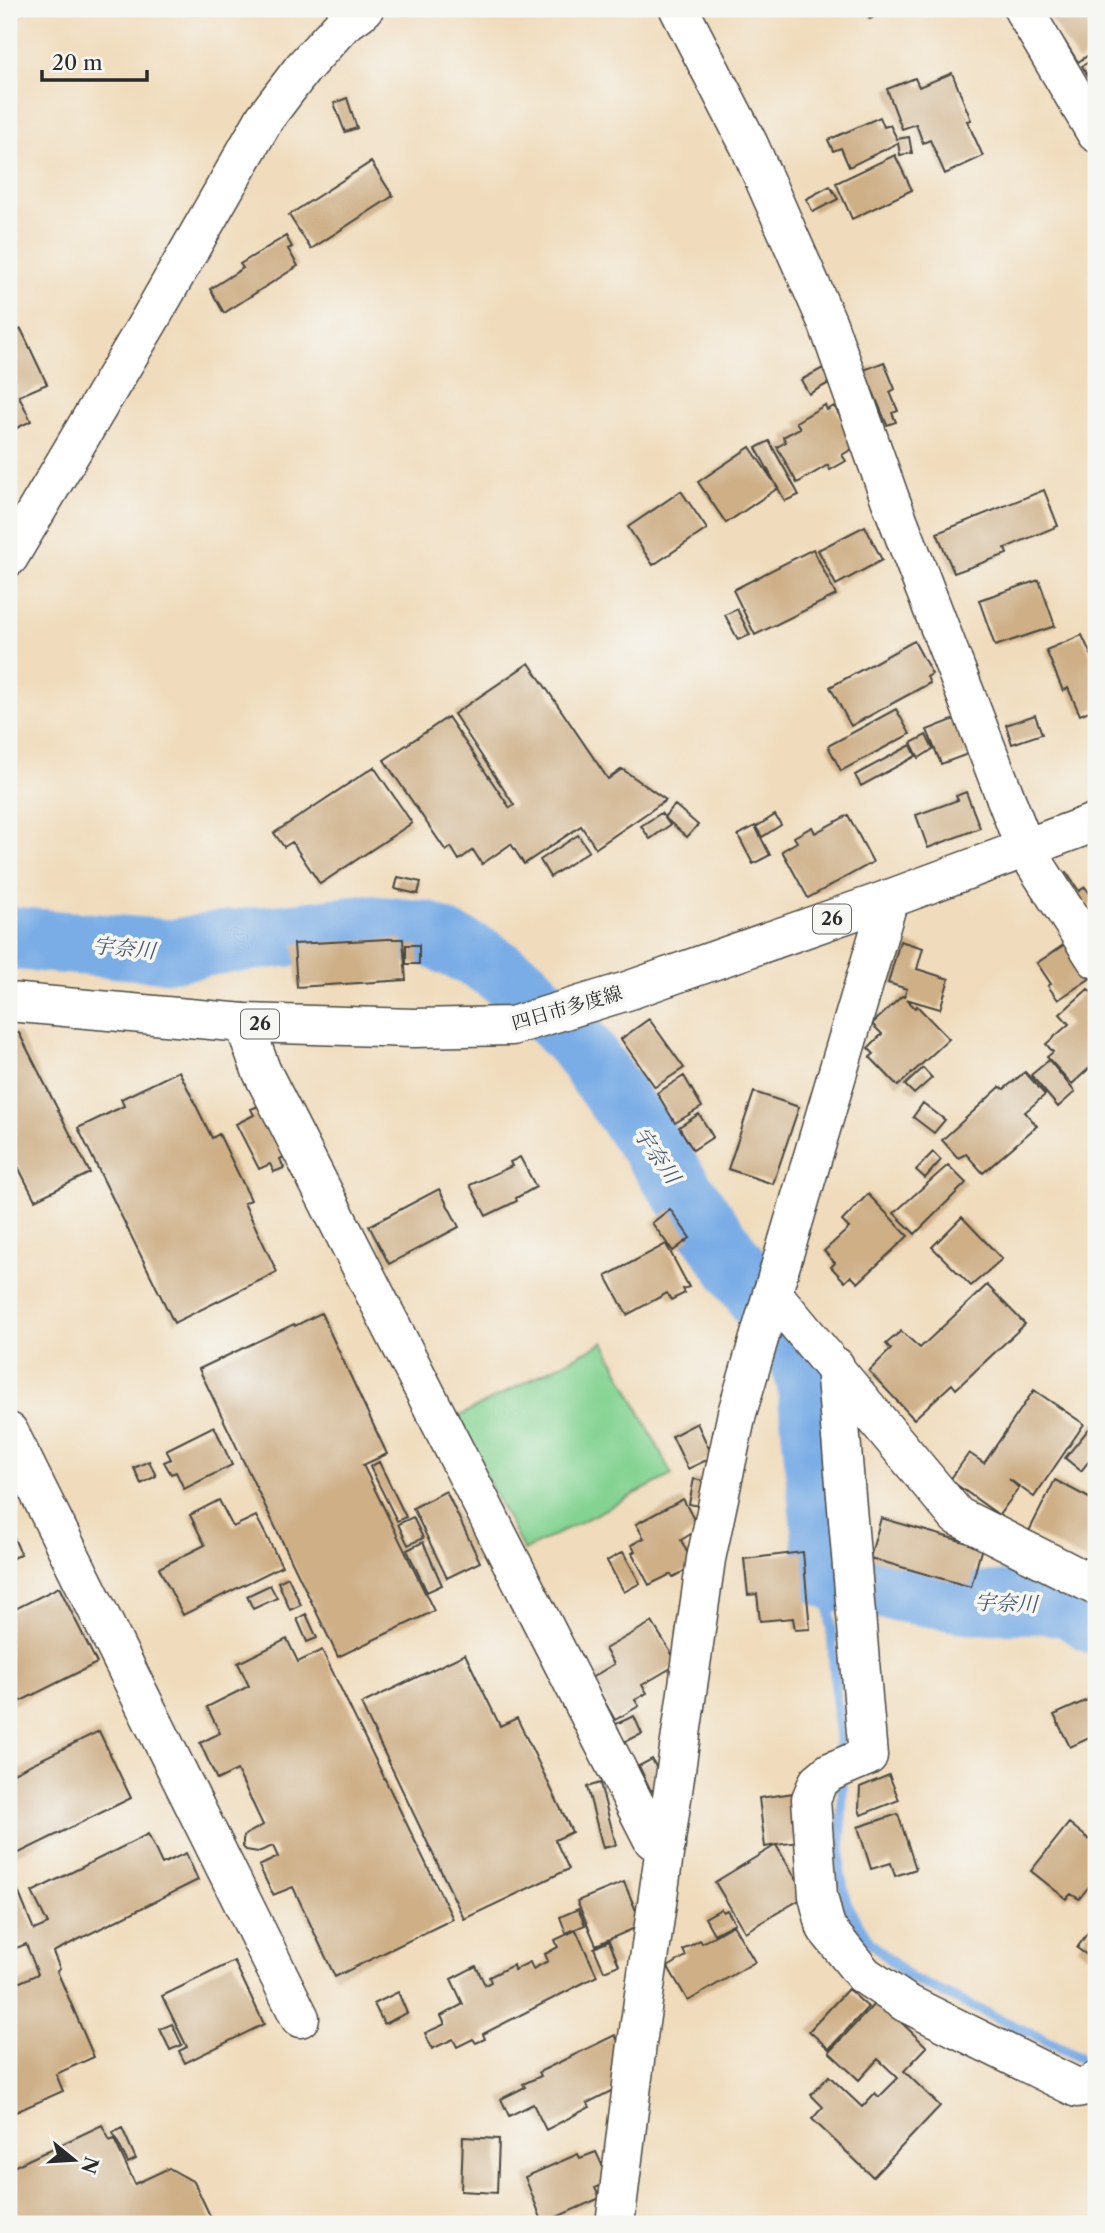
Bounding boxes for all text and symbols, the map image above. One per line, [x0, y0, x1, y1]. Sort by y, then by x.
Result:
scale bar [42, 38, 147, 82]
text: 20 m [52, 50, 103, 75]
road number: 26 [813, 904, 851, 934]
water label: 宇奈川 [92, 933, 158, 963]
street label: 四日市多度線 [509, 981, 625, 1035]
road number: 26 [241, 1009, 279, 1038]
water label: 宇奈川 [629, 1122, 686, 1190]
water label: 宇奈川 [974, 1589, 1040, 1617]
north arrow [38, 2124, 108, 2194]
text: N [76, 2154, 103, 2177]

